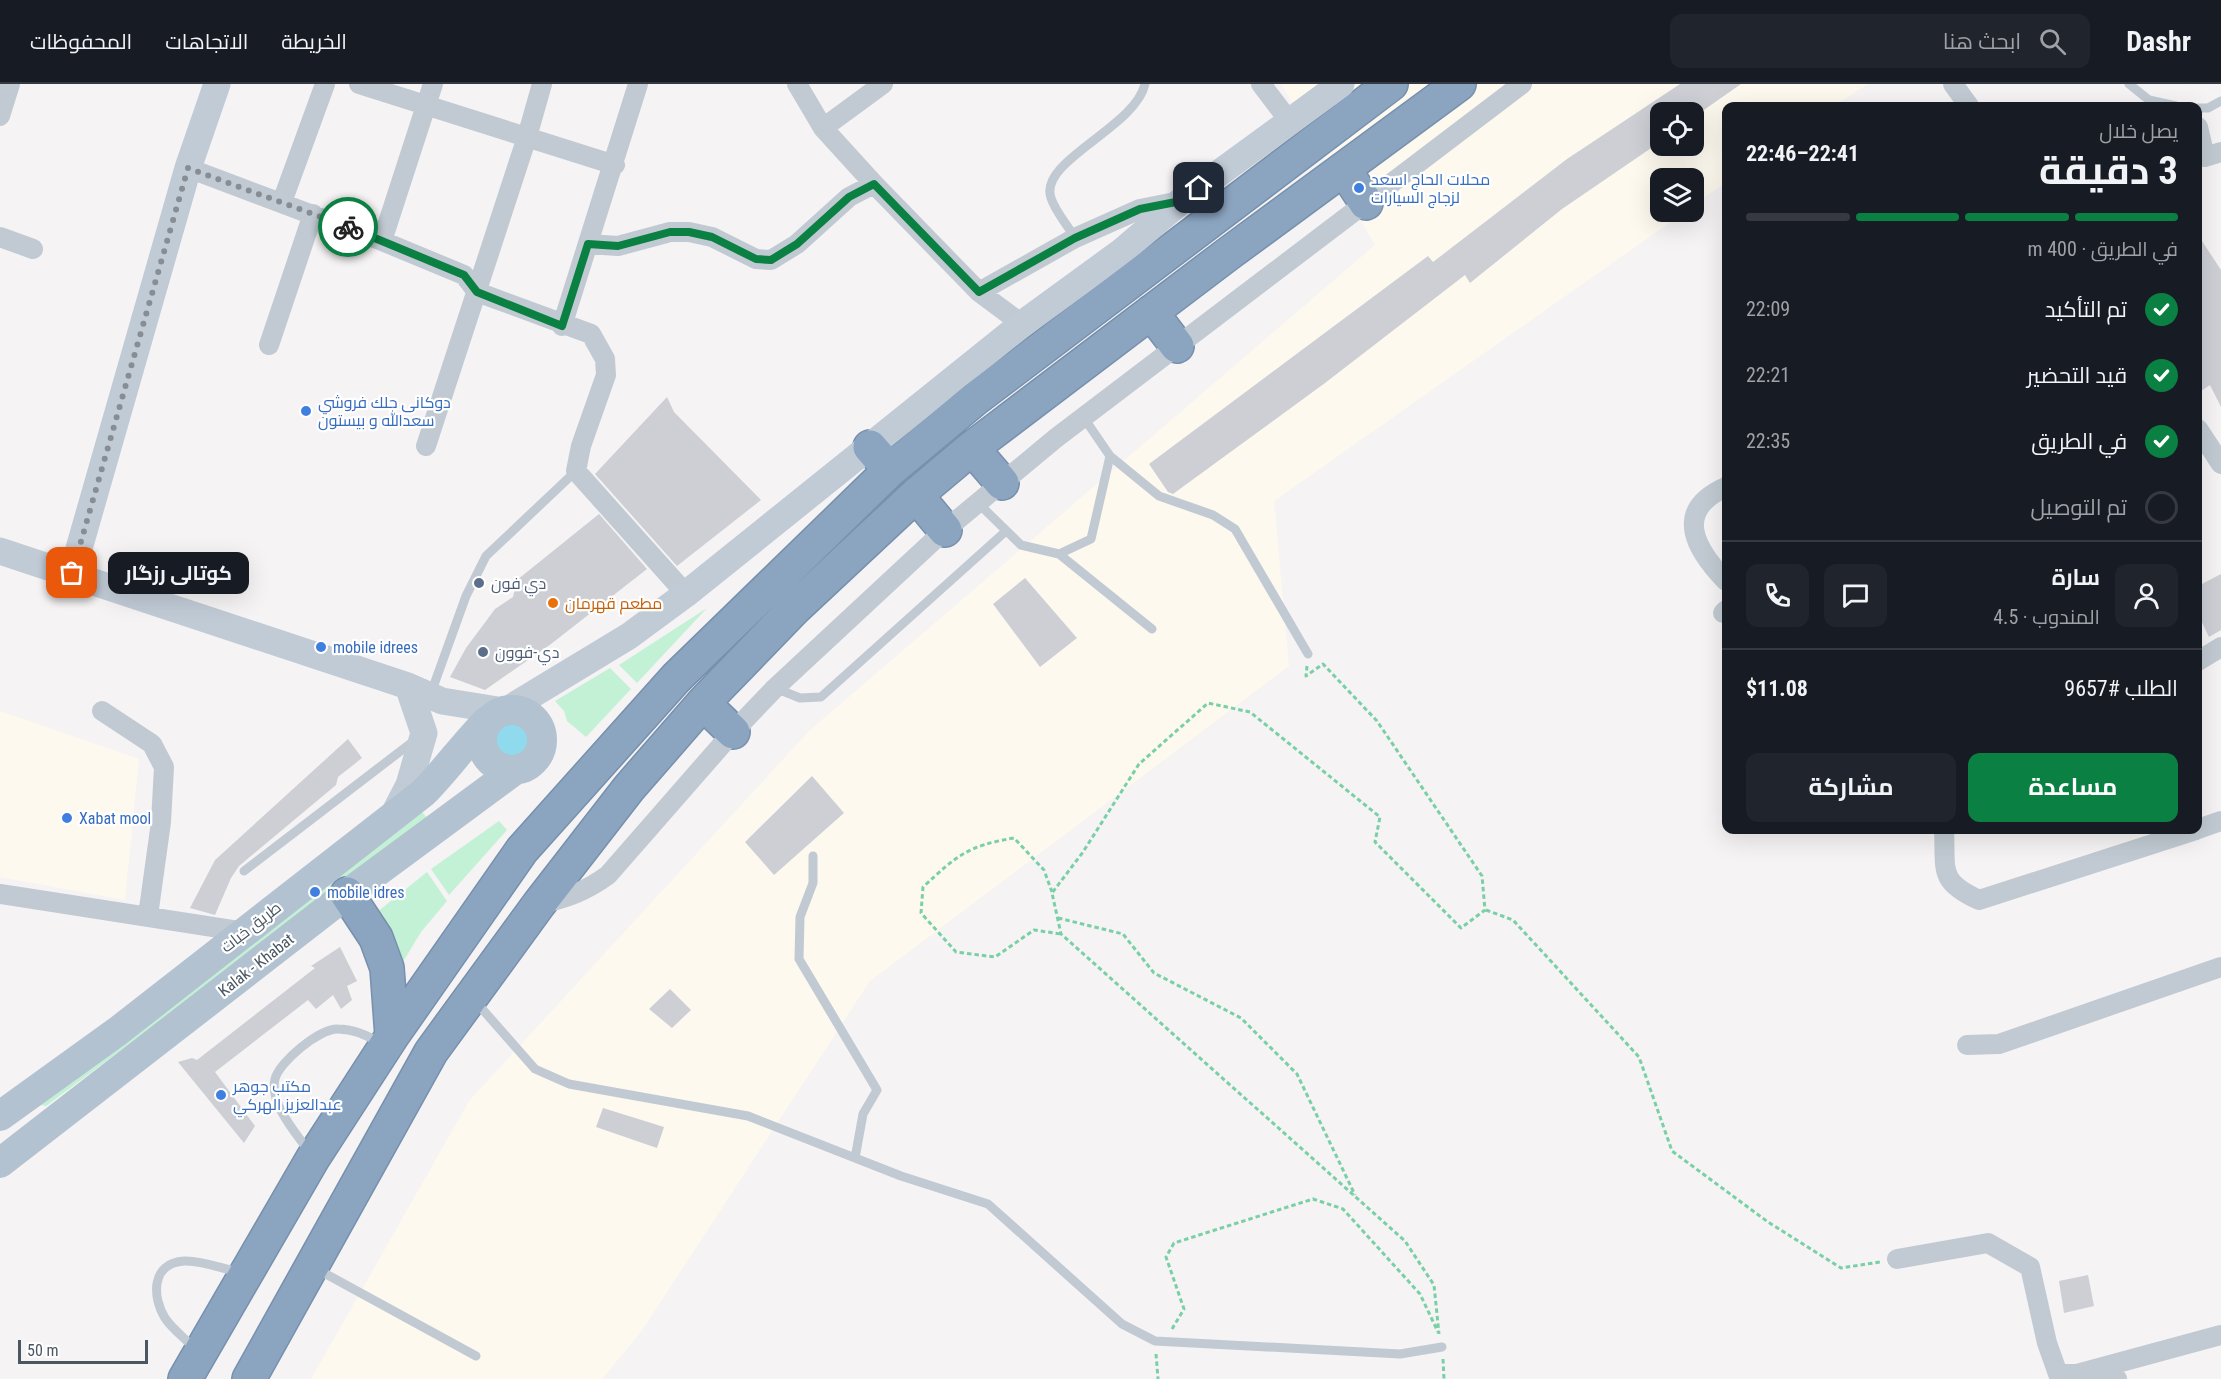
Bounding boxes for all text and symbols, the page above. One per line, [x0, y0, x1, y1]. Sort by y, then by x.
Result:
search box [1670, 14, 2090, 68]
icon: search [2036, 25, 2069, 58]
text: Dashr [2126, 25, 2191, 58]
text: ابحث هنا [1943, 29, 2021, 54]
text: المحفوظات [30, 30, 132, 54]
text: الاتجاهات [165, 30, 248, 54]
text: الخريطة [281, 30, 347, 54]
map controls [1650, 102, 1704, 222]
button: locate [1650, 102, 1704, 156]
text: يصل خلال [2099, 119, 2178, 143]
text: 22:41–22:46 [1746, 141, 1859, 166]
text: 3 دقيقة [2039, 148, 2178, 194]
pin [1173, 162, 1224, 213]
button: layers [1650, 168, 1704, 222]
place label: محلات الحاج اسعد لزجاج السيارات [1371, 170, 1490, 209]
icon: home [1182, 171, 1215, 204]
marker: محلات الحاج اسعد لزجاج السيارات [1352, 181, 1366, 195]
courier [318, 197, 378, 257]
icon: bike [332, 211, 365, 244]
text: في الطريق · 400 m [2028, 237, 2178, 261]
icon: check [2145, 293, 2178, 326]
text: 22:09 [1746, 297, 1790, 321]
text: تم التأكيد [2045, 297, 2127, 322]
icon: check [2145, 359, 2178, 392]
text: 22:21 [1746, 363, 1790, 387]
text: قيد التحضير [2027, 363, 2127, 388]
place label: دوكانى جلك فروشي سعدالله و بيستون [318, 393, 451, 431]
marker: دوكانى جلك فروشي سعدالله و بيستون [299, 404, 313, 418]
icon: check [2145, 425, 2178, 458]
text: 22:35 [1746, 429, 1790, 453]
text: في الطريق [2031, 429, 2127, 454]
text: تم التوصيل [2031, 495, 2127, 520]
pin [46, 547, 97, 598]
callout: كوتالى رزگار [108, 552, 249, 594]
icon: bag [55, 556, 88, 589]
text: كوتالى رزگار [125, 561, 232, 585]
button: phone [1746, 564, 1809, 627]
button: chat [1824, 564, 1887, 627]
button: person [2115, 564, 2178, 627]
text: سارة [2052, 565, 2100, 590]
place label: دي فون [491, 574, 546, 597]
marker: دي فون [472, 576, 486, 590]
place label: مطعم قهرمان [565, 594, 662, 615]
marker: مطعم قهرمان [546, 596, 560, 610]
text: المندوب · 4.5 [1993, 605, 2100, 629]
place label: mobile idrees [333, 638, 418, 657]
marker: mobile idrees [314, 640, 328, 654]
place label: دي-فوون [495, 643, 559, 666]
marker: دي-فوون [476, 645, 490, 659]
text: $11.08 [1746, 676, 1808, 701]
text: الطلب #9657 [2064, 676, 2178, 701]
button: مشاركة [1746, 753, 1956, 822]
button: مساعدة [1968, 753, 2178, 822]
place label: Xabat mool [79, 809, 151, 828]
marker: Xabat mool [60, 811, 74, 825]
place label: mobile idres [327, 883, 405, 902]
marker: mobile idres [308, 885, 322, 899]
street label: طريق خبات [217, 898, 286, 957]
street label: Kalak - Khabat [214, 929, 298, 1000]
place label: مكتب جوهر عبدالعزيز الهركي [232, 1077, 342, 1118]
marker: مكتب جوهر عبدالعزيز الهركي [214, 1088, 228, 1102]
scale bar [18, 1337, 148, 1364]
text: 50 m [27, 1341, 59, 1360]

